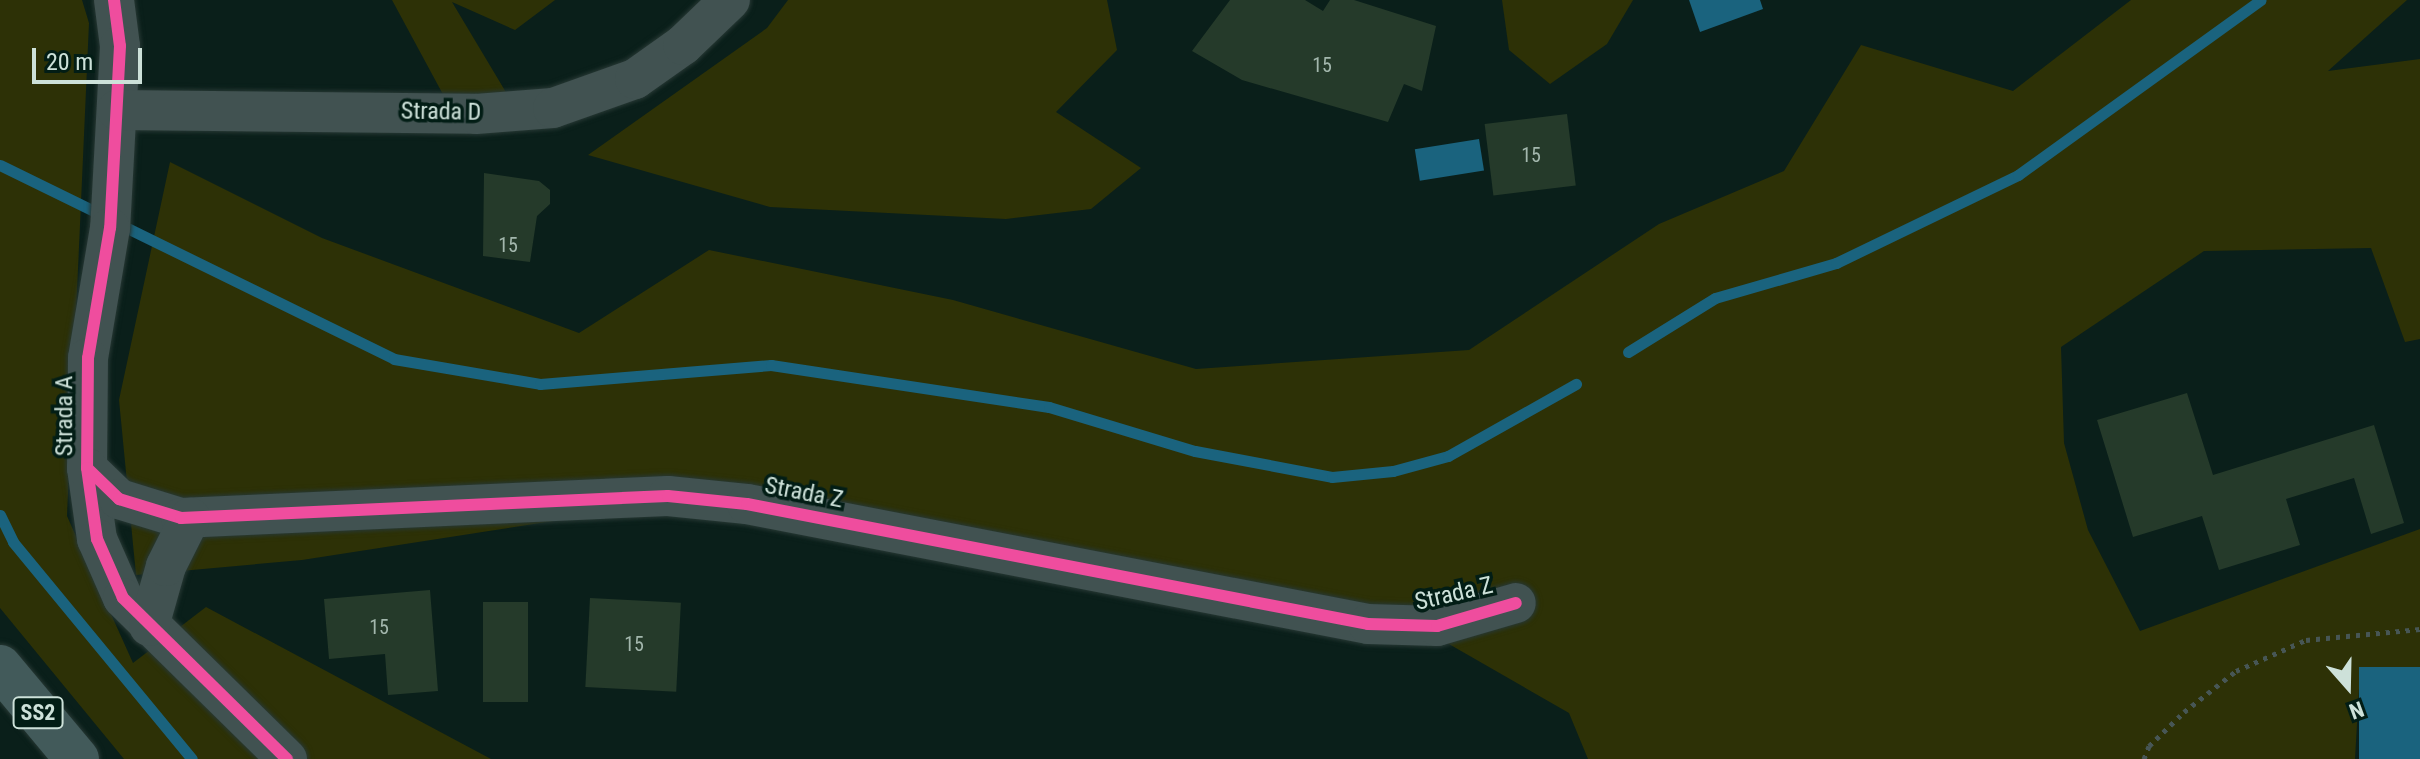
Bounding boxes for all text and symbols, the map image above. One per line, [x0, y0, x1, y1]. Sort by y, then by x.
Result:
scale bar [36, 32, 146, 82]
text: 20 m [46, 48, 93, 76]
house number: 15 [1312, 53, 1332, 77]
street label: Strada D [401, 97, 481, 127]
house number: 15 [1521, 143, 1541, 167]
house number: 15 [498, 233, 518, 257]
street label: Strada A [51, 376, 79, 456]
street label: Strada Z [762, 471, 846, 515]
street label: Strada Z [1412, 571, 1496, 617]
house number: 15 [369, 615, 389, 639]
house number: 15 [624, 632, 644, 656]
north arrow [2308, 647, 2388, 727]
road number: SS2 [12, 695, 64, 731]
text: N [2346, 696, 2367, 724]

